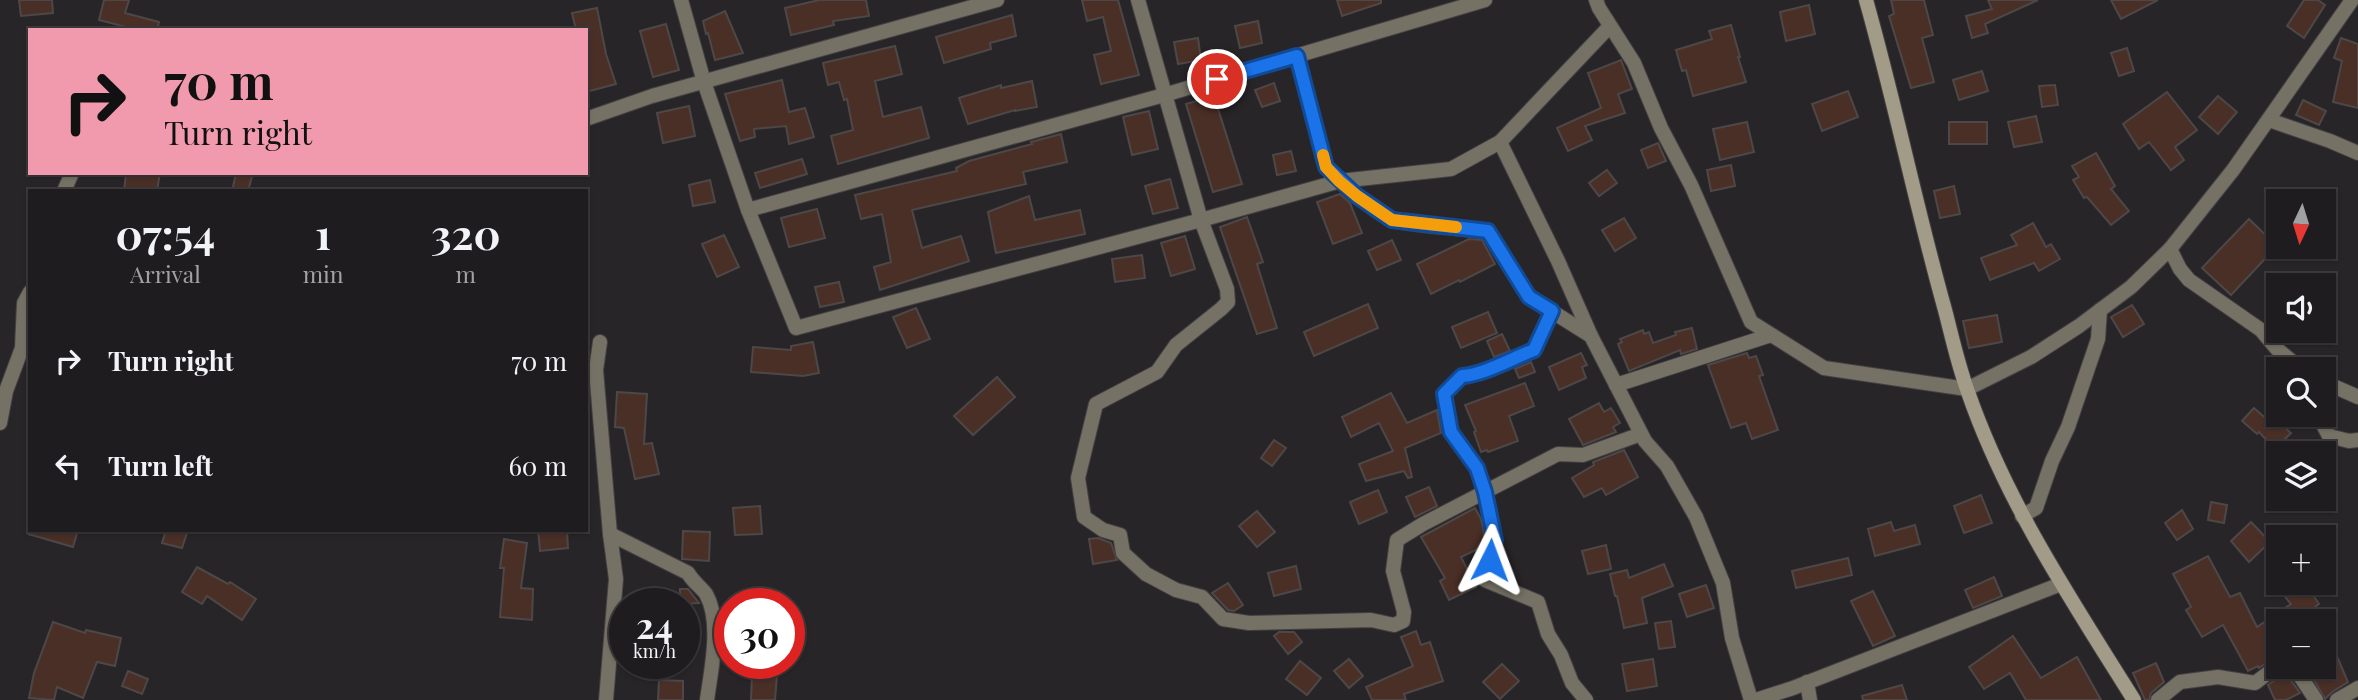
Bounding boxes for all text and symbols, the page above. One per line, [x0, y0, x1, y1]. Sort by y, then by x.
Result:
text: 70 m [164, 47, 274, 112]
pin [1187, 49, 1247, 109]
icon: right [49, 56, 140, 147]
icon: arrive [1198, 60, 1236, 98]
text: Turn right [164, 110, 312, 153]
north arrow [2266, 189, 2336, 259]
map controls [2266, 189, 2336, 679]
text: 07:54 [115, 205, 215, 261]
text: 1 [315, 205, 331, 261]
text: 320 [431, 205, 501, 261]
text: Arrival [130, 258, 201, 289]
text: min [303, 258, 344, 289]
text: m [456, 258, 476, 289]
button: sound [2266, 273, 2336, 343]
icon: right [49, 342, 87, 380]
text: Turn right [108, 343, 234, 378]
text: 70 m [511, 343, 567, 378]
button: search [2266, 357, 2336, 427]
button: layers [2266, 441, 2336, 511]
icon: left [49, 447, 87, 485]
text: Turn left [108, 448, 213, 483]
text: 60 m [508, 448, 567, 483]
position arrow [1453, 523, 1527, 597]
button: + [2266, 525, 2336, 595]
speed limit sign: 30 [714, 588, 805, 679]
text: 24 [636, 601, 673, 648]
button: − [2266, 609, 2336, 679]
text: km/h [633, 639, 676, 663]

